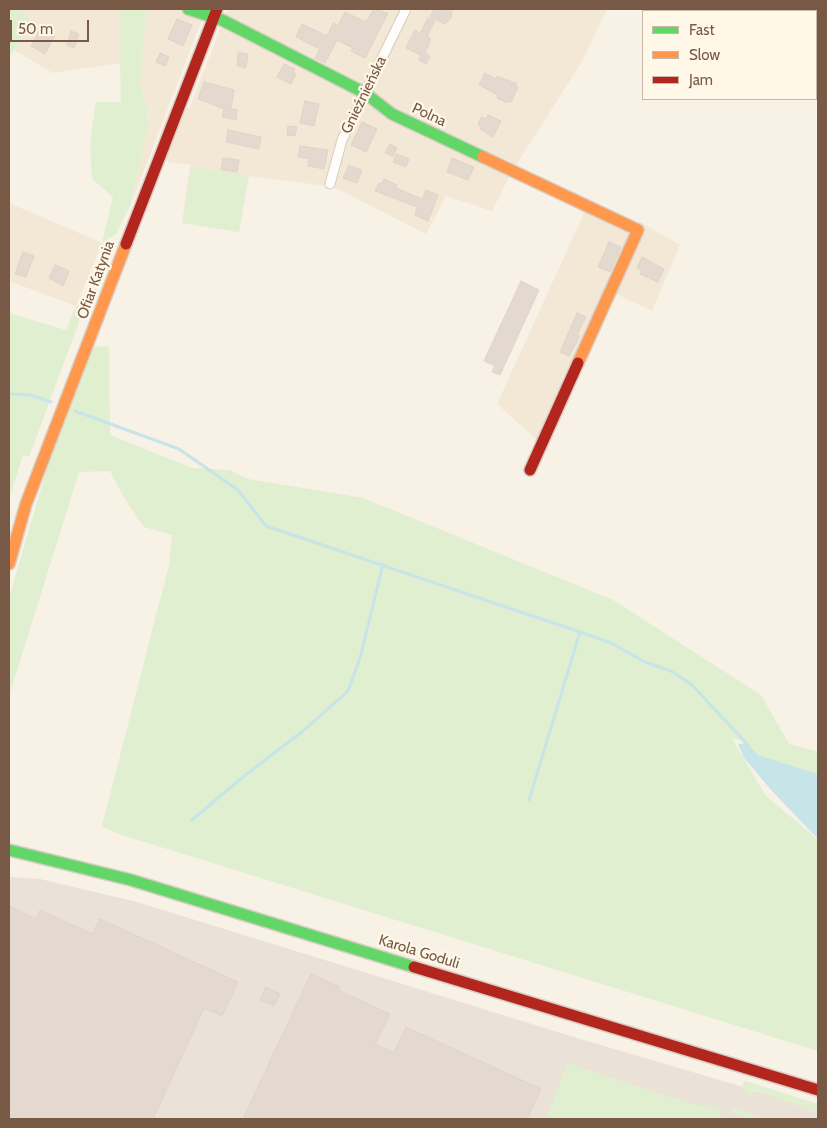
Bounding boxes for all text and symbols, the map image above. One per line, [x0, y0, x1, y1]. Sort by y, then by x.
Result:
scale bar [12, 10, 91, 42]
legend [642, 10, 817, 100]
text: 50 m [18, 20, 53, 38]
text: Fast [689, 21, 714, 39]
text: Slow [689, 46, 720, 64]
street label: Gnieźnieńska [338, 53, 390, 137]
text: Jam [689, 71, 713, 89]
street label: Polna [409, 99, 449, 131]
street label: Ofiar Katynia [74, 238, 118, 322]
street label: Karola Goduli [376, 931, 462, 973]

